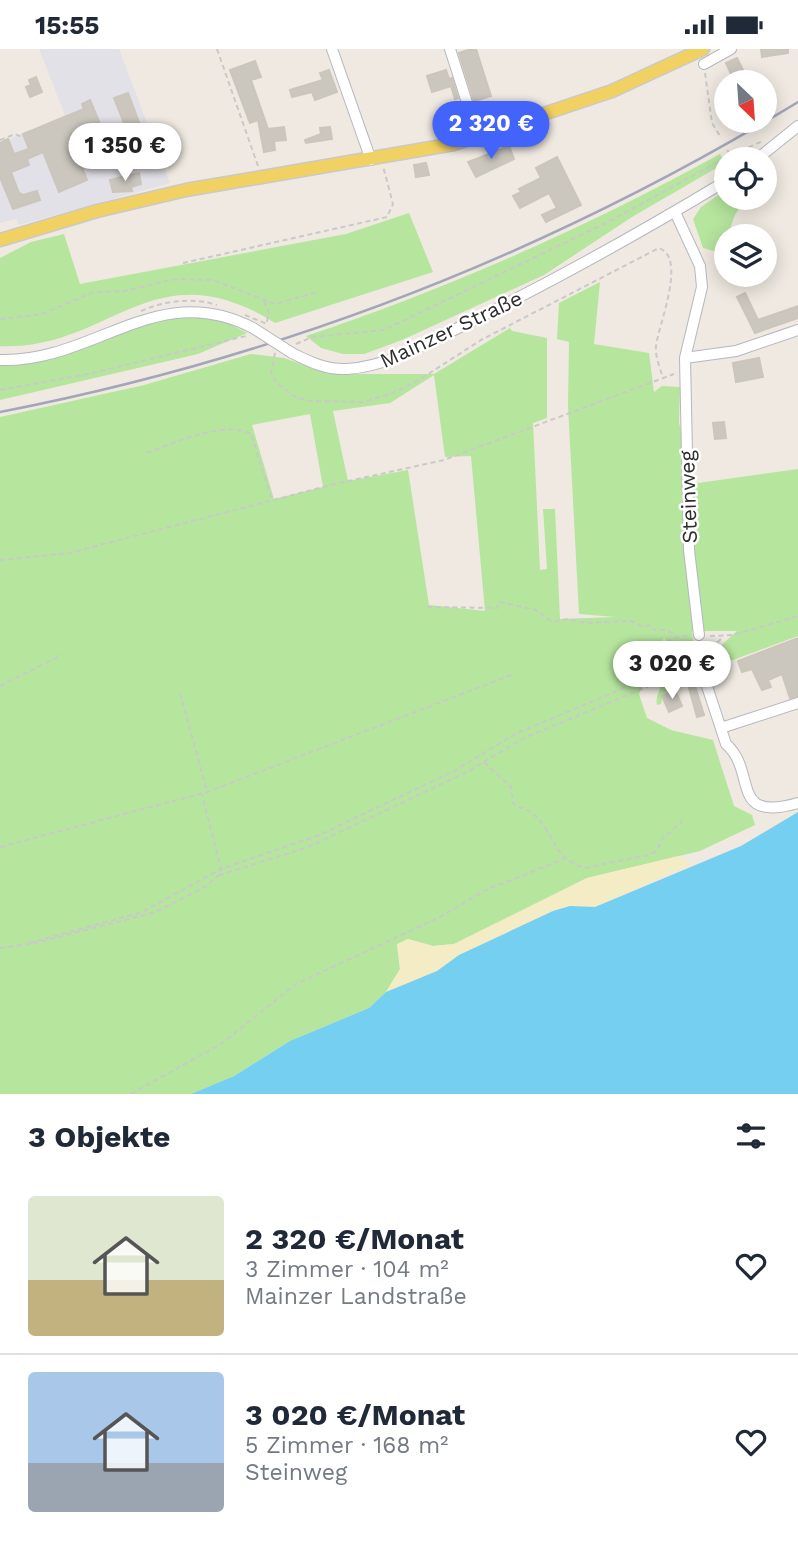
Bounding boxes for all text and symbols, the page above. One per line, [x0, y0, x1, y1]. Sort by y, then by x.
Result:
text: 15:55 [35, 10, 100, 40]
north arrow [714, 70, 777, 133]
map controls [714, 70, 777, 287]
pin: 2 320 € [426, 101, 556, 161]
text: 2 320 € [448, 110, 534, 137]
pin: 1 350 € [60, 123, 190, 183]
text: 1 350 € [84, 132, 166, 159]
button: locate [714, 147, 777, 210]
button: layers [714, 224, 777, 287]
street label: Mainzer Straße [376, 285, 526, 373]
street label: Steinweg [674, 449, 702, 544]
pin: 3 020 € [607, 641, 737, 701]
text: 3 020 € [629, 650, 715, 677]
icon: filters [732, 1117, 770, 1155]
text: 3 Objekte [28, 1119, 170, 1154]
text: 2 320 €/Monat [245, 1221, 464, 1256]
icon: home [84, 1224, 168, 1308]
icon: heart [732, 1247, 770, 1285]
text: 3 Zimmer · 104 m² [245, 1256, 449, 1283]
text: Mainzer Landstraße [245, 1283, 467, 1310]
text: 3 020 €/Monat [245, 1397, 465, 1432]
icon: home [84, 1400, 168, 1484]
icon: heart [732, 1423, 770, 1461]
text: 5 Zimmer · 168 m² [245, 1432, 449, 1459]
text: Steinweg [245, 1459, 347, 1486]

